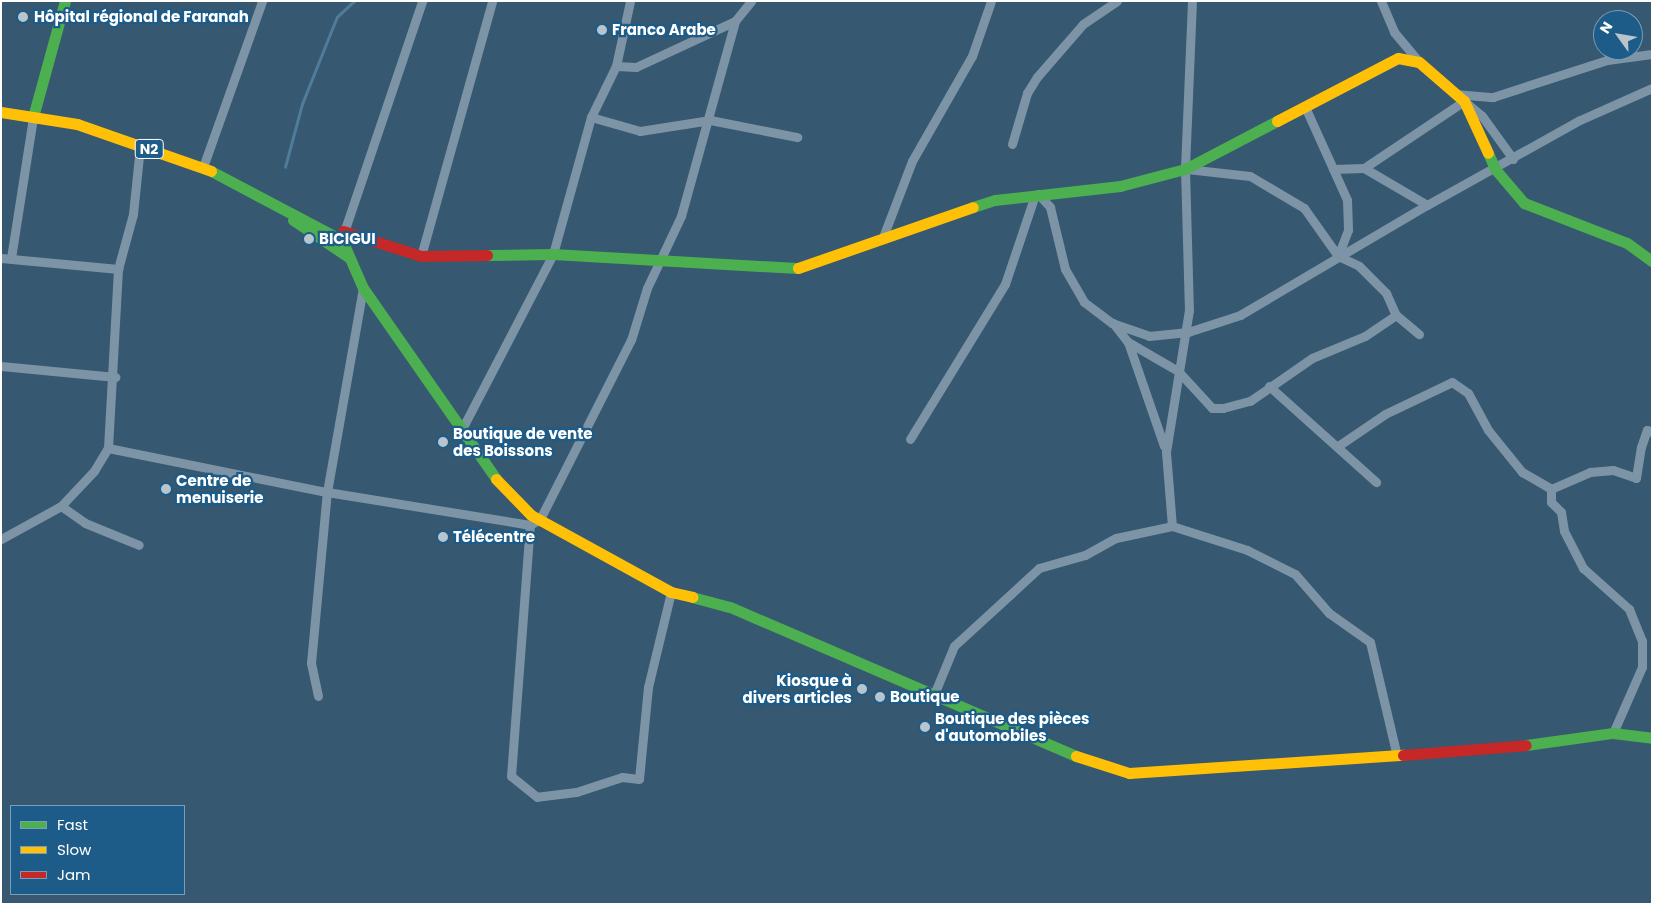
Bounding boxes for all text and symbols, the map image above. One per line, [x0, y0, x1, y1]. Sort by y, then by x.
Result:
place label: Hôpital régional de Faranah [34, 8, 249, 26]
marker: Hôpital régional de Faranah [16, 10, 30, 24]
north arrow [1593, 10, 1643, 60]
text: N [1595, 18, 1617, 37]
place label: Franco Arabe [612, 21, 716, 39]
marker: Franco Arabe [596, 24, 608, 36]
road number: N2 [134, 138, 164, 160]
place label: BICIGUI [319, 230, 376, 248]
marker: BICIGUI [303, 233, 315, 245]
place label: Boutique de vente des Boissons [453, 424, 592, 459]
marker: Boutique de vente des Boissons [437, 436, 449, 448]
place label: Centre de menuiserie [176, 471, 263, 506]
marker: Centre de menuiserie [160, 483, 172, 495]
place label: Télécentre [453, 528, 535, 546]
marker: Télécentre [437, 531, 449, 543]
place label: Kiosque à divers articles [743, 671, 852, 706]
marker: Kiosque à divers articles [856, 683, 868, 695]
place label: Boutique [890, 688, 960, 706]
marker: Boutique [874, 691, 886, 703]
place label: Boutique des pièces d'automobiles [935, 709, 1089, 744]
marker: Boutique des pièces d'automobiles [919, 721, 931, 733]
legend [10, 805, 185, 895]
text: Fast [57, 814, 88, 835]
text: Slow [57, 839, 91, 860]
text: Jam [57, 864, 91, 885]

